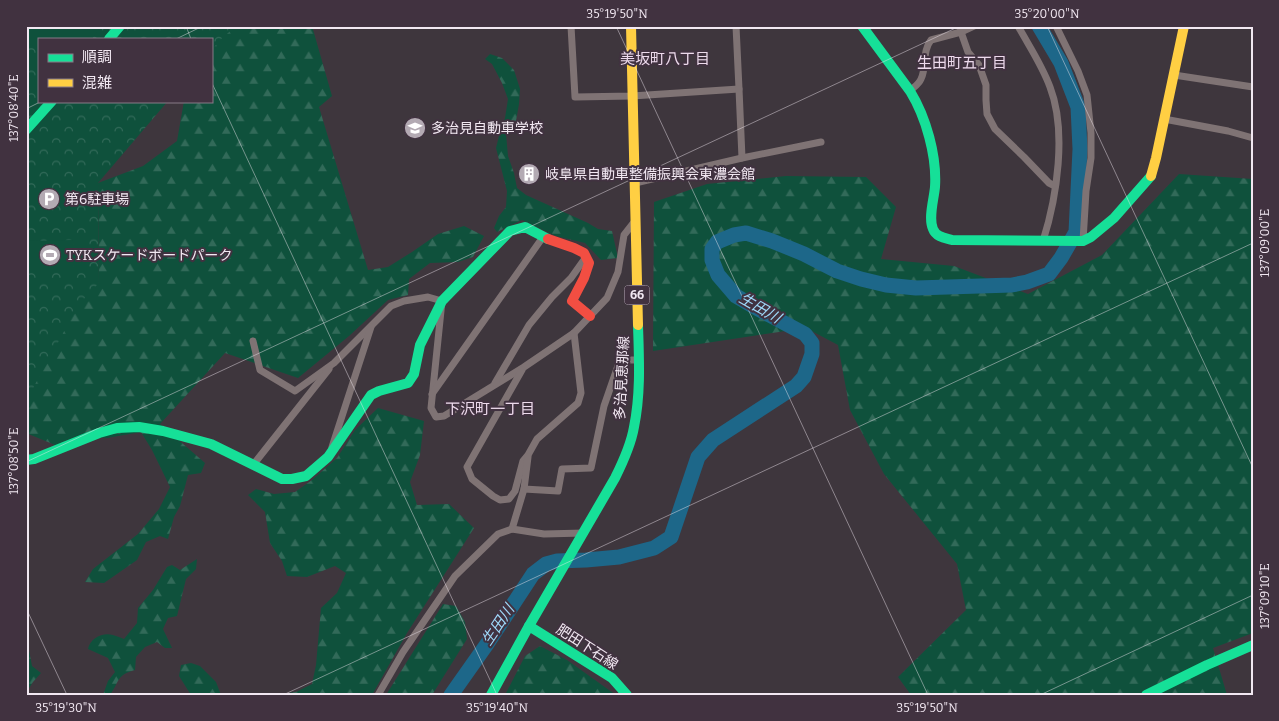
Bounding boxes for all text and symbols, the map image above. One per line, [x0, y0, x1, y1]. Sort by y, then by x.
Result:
text: 35°19'50"N [586, 7, 648, 21]
text: 35°20'00"N [1015, 7, 1080, 21]
legend [38, 38, 212, 102]
text: 順調 [82, 48, 112, 66]
district label: 美坂町八丁目 [620, 50, 710, 68]
district label: 生田町五丁目 [917, 54, 1007, 72]
text: 137°08'40"E [7, 74, 21, 142]
text: 混雑 [82, 74, 112, 92]
school or university icon: 多治見自動車学校 [403, 116, 427, 140]
place label: 多治見自動車学校 [431, 120, 543, 137]
building icon: 岐阜県自動車整備振興会東濃会館 [517, 162, 541, 186]
place label: 岐阜県自動車整備振興会東濃会館 [545, 166, 755, 183]
parking icon: 第6駐車場 [37, 187, 61, 211]
place label: 第6駐車場 [65, 191, 129, 208]
text: 137°09'00"E [1258, 209, 1272, 277]
sports icon: TYKスケードボードパーク [38, 243, 62, 267]
place label: TYKスケードボードパーク [66, 247, 232, 264]
road number: 66 [624, 286, 650, 304]
water label: 生田川 [736, 289, 786, 328]
street label: 多治見恵那線 [611, 336, 633, 420]
district label: 下沢町一丁目 [445, 400, 535, 418]
text: 137°08'50"E [7, 427, 21, 495]
text: 137°09'10"E [1258, 563, 1272, 629]
water label: 生田川 [478, 600, 519, 649]
street label: 肥田下石線 [553, 621, 621, 673]
text: 35°19'30"N [35, 701, 97, 715]
text: 35°19'40"N [466, 701, 528, 715]
text: 35°19'50"N [896, 701, 958, 715]

